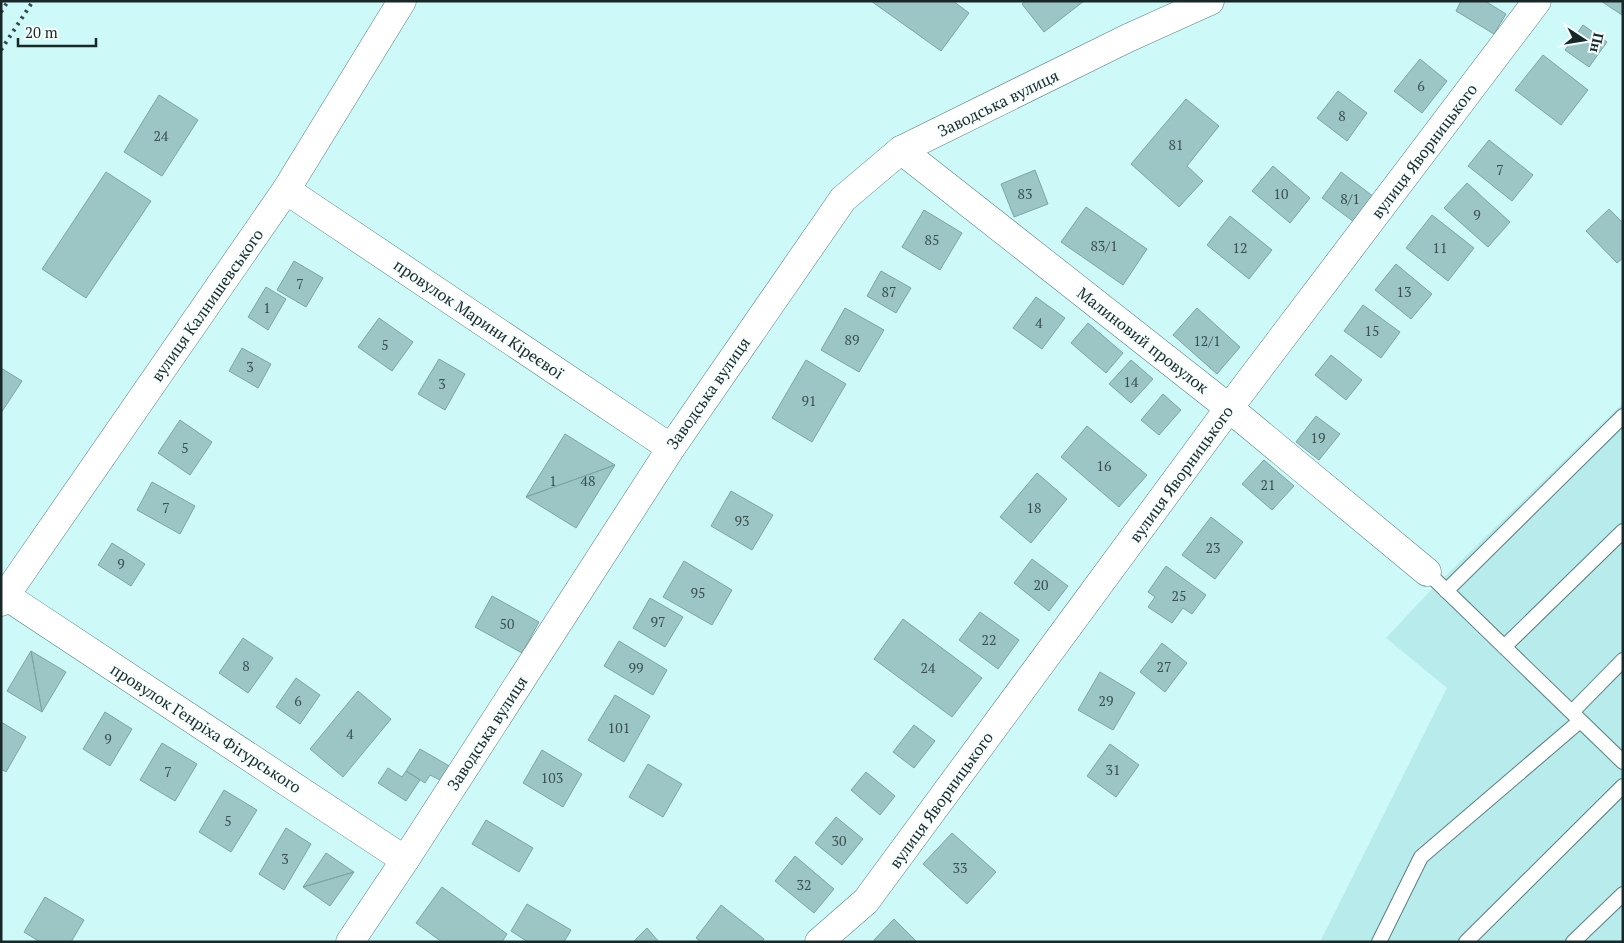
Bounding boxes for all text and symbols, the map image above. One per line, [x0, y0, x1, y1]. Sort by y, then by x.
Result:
scale bar [18, 15, 95, 47]
north arrow [1559, 15, 1609, 65]
text: 20 m [25, 22, 58, 42]
text: Пн [1586, 31, 1609, 55]
street label: Заводська вулиця [934, 64, 1062, 142]
house number: 6 [1417, 76, 1425, 95]
street label: вулиця Яворницького [1366, 79, 1482, 223]
house number: 8 [1338, 106, 1346, 125]
house number: 24 [154, 126, 169, 145]
house number: 81 [1169, 135, 1183, 154]
house number: 7 [1496, 160, 1504, 179]
house number: 83 [1018, 184, 1032, 203]
house number: 10 [1274, 184, 1288, 203]
house number: 8/1 [1340, 189, 1360, 208]
house number: 9 [1473, 205, 1481, 224]
street label: вулиця Калнишевського [146, 224, 268, 386]
house number: 85 [925, 230, 939, 249]
house number: 83/1 [1090, 236, 1118, 255]
house number: 12 [1233, 238, 1247, 257]
house number: 11 [1433, 238, 1447, 257]
street label: провулок Марини Кіреєвої [390, 254, 568, 384]
house number: 7 [296, 274, 304, 293]
house number: 87 [882, 282, 896, 301]
street label: Малиновий провулок [1073, 282, 1213, 398]
house number: 13 [1397, 282, 1411, 301]
house number: 1 [263, 298, 271, 317]
house number: 4 [1035, 313, 1043, 332]
house number: 15 [1365, 321, 1379, 340]
house number: 89 [845, 330, 859, 349]
house number: 12/1 [1193, 331, 1221, 350]
street label: Заводська вулиця [661, 333, 755, 453]
house number: 5 [381, 335, 389, 354]
house number: 3 [246, 357, 254, 376]
house number: 14 [1124, 372, 1139, 391]
house number: 3 [438, 374, 446, 393]
house number: 91 [802, 391, 816, 410]
street label: вулиця Яворницького [1124, 401, 1238, 547]
house number: 19 [1311, 428, 1325, 447]
house number: 5 [181, 438, 189, 457]
house number: 16 [1097, 456, 1112, 475]
house number: 1 [549, 471, 557, 490]
house number: 48 [581, 471, 595, 490]
house number: 21 [1261, 475, 1275, 494]
house number: 7 [162, 498, 170, 517]
house number: 18 [1027, 498, 1041, 517]
house number: 93 [735, 511, 749, 530]
house number: 23 [1206, 538, 1220, 557]
house number: 9 [117, 554, 125, 573]
house number: 20 [1034, 575, 1048, 594]
house number: 95 [691, 583, 705, 602]
house number: 25 [1172, 586, 1186, 605]
house number: 97 [651, 612, 665, 631]
house number: 50 [500, 614, 514, 633]
house number: 22 [982, 630, 996, 649]
house number: 8 [242, 656, 250, 675]
house number: 27 [1157, 657, 1171, 676]
street label: провулок Генріха Фігурського [106, 658, 306, 798]
house number: 99 [629, 658, 643, 677]
house number: 24 [921, 658, 936, 677]
street label: Заводська вулиця [442, 672, 532, 794]
house number: 6 [294, 691, 302, 710]
house number: 29 [1099, 691, 1113, 710]
house number: 101 [608, 718, 630, 737]
house number: 4 [346, 724, 354, 743]
street label: вулиця Яворницького [884, 727, 998, 873]
house number: 9 [104, 729, 112, 748]
house number: 31 [1106, 760, 1120, 779]
house number: 7 [164, 762, 172, 781]
house number: 103 [541, 768, 563, 787]
house number: 5 [224, 811, 232, 830]
house number: 30 [832, 831, 846, 850]
house number: 3 [281, 849, 289, 868]
house number: 33 [953, 858, 967, 877]
house number: 32 [797, 875, 811, 894]

